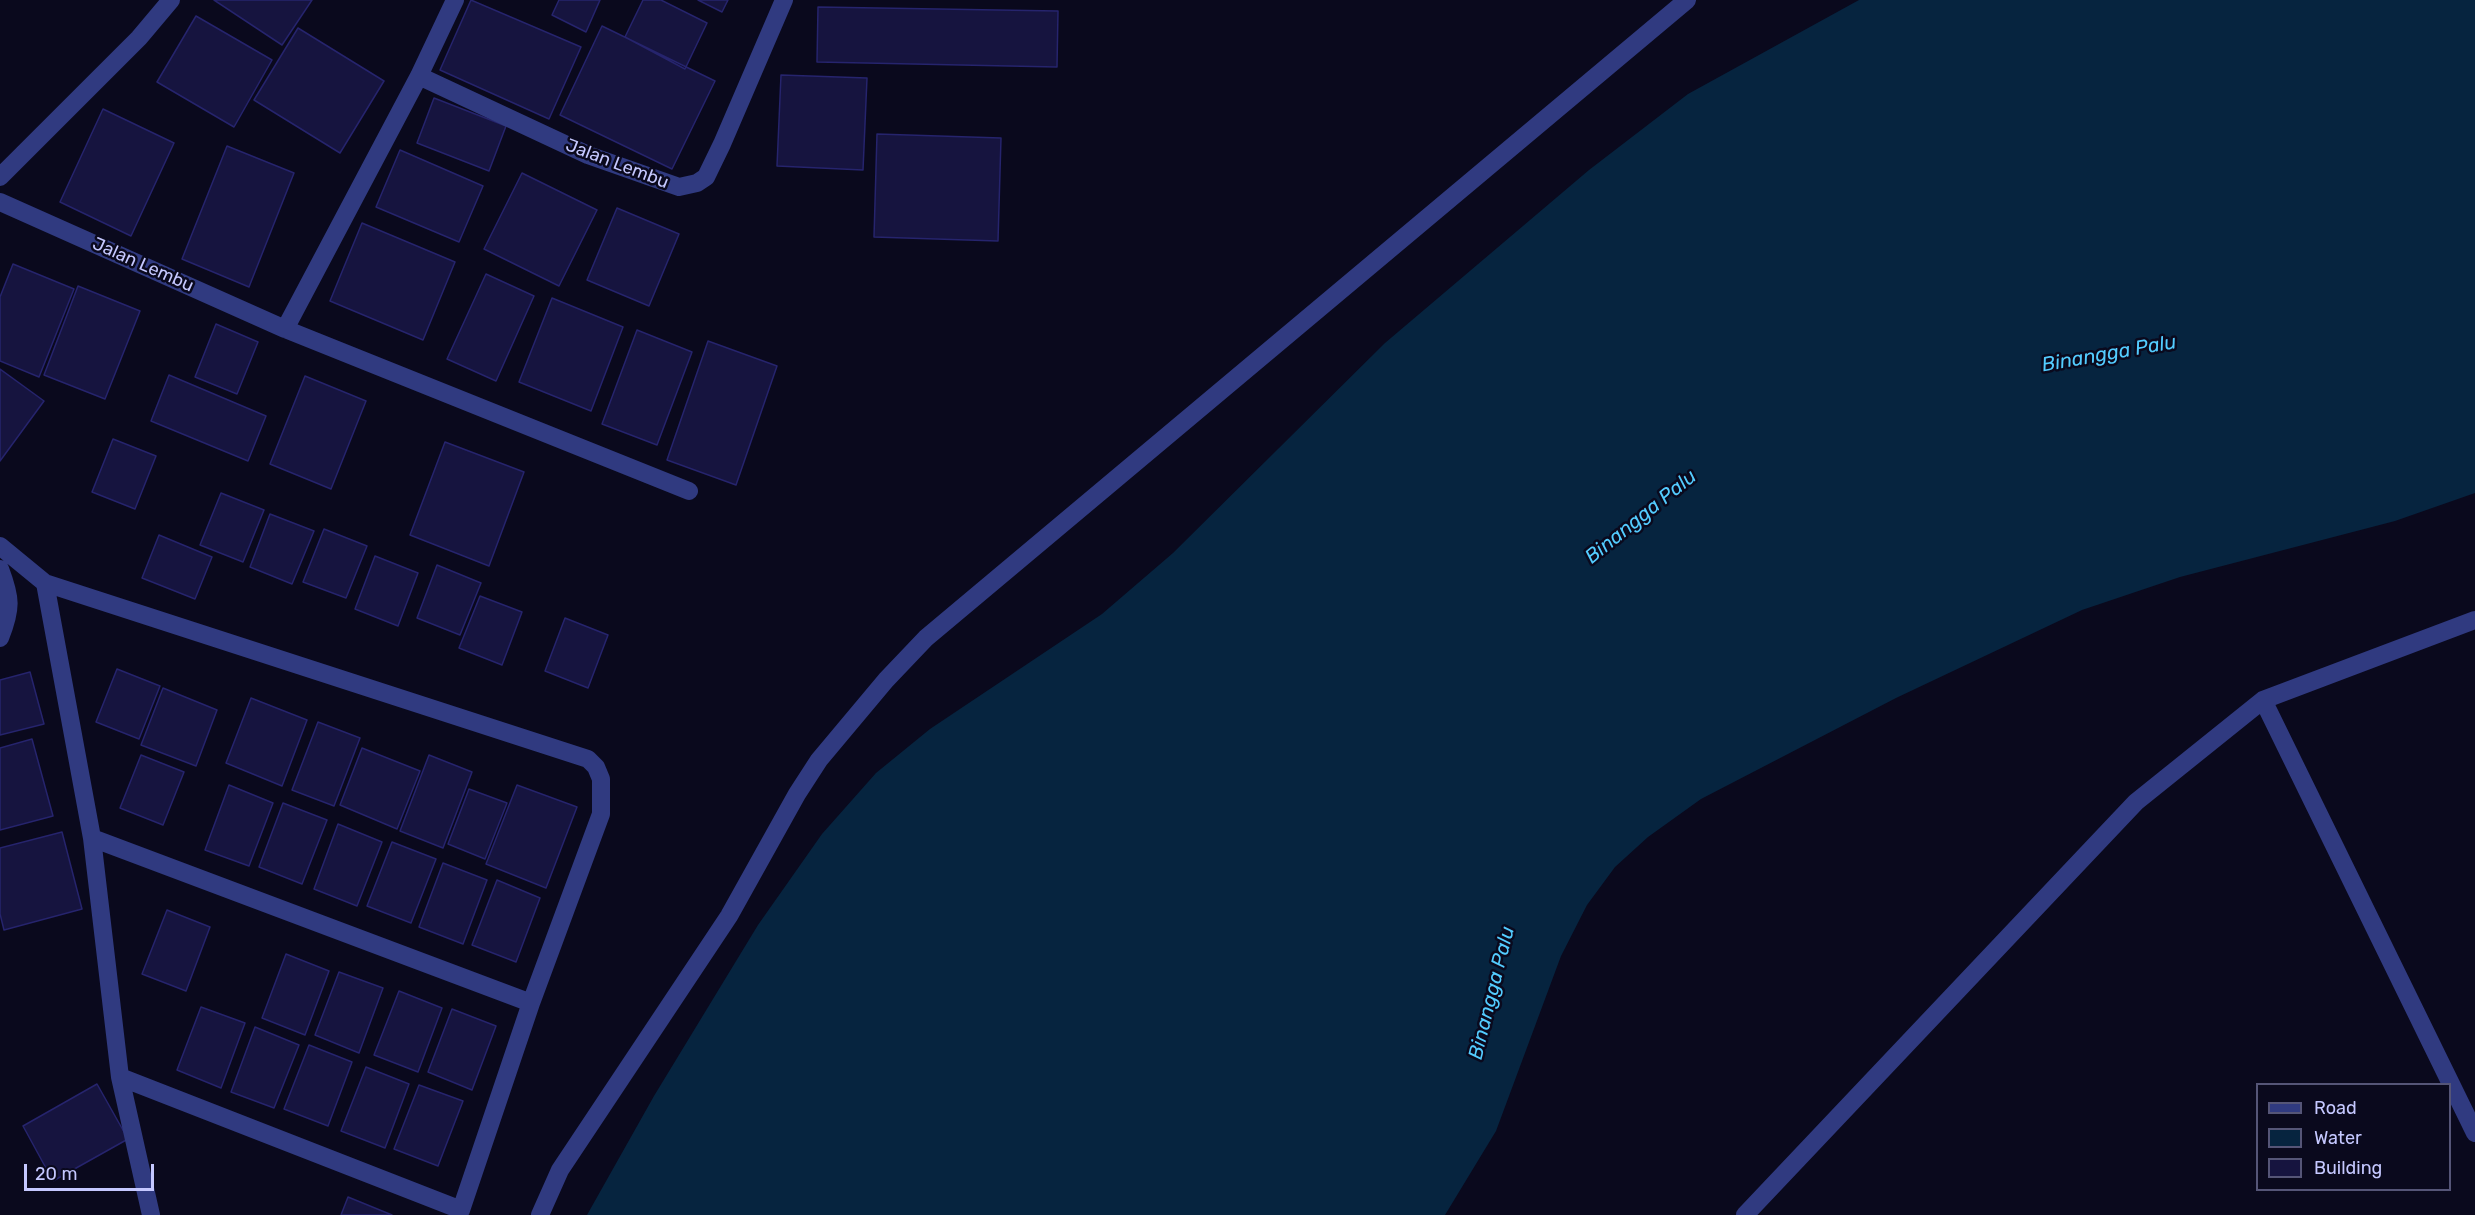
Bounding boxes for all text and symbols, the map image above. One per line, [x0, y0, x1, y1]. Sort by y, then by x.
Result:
street label: Jalan Lembu [562, 134, 672, 194]
street label: Jalan Lembu [89, 233, 197, 297]
water label: Binangga Palu [2040, 330, 2178, 378]
water label: Binangga Palu [1581, 465, 1701, 569]
water label: Binangga Palu [1464, 924, 1520, 1062]
legend [2256, 1083, 2451, 1191]
text: Road [2314, 1097, 2357, 1119]
text: Water [2314, 1127, 2362, 1149]
scale bar [27, 1152, 158, 1190]
text: Building [2314, 1157, 2382, 1179]
text: 20 m [35, 1163, 77, 1185]

